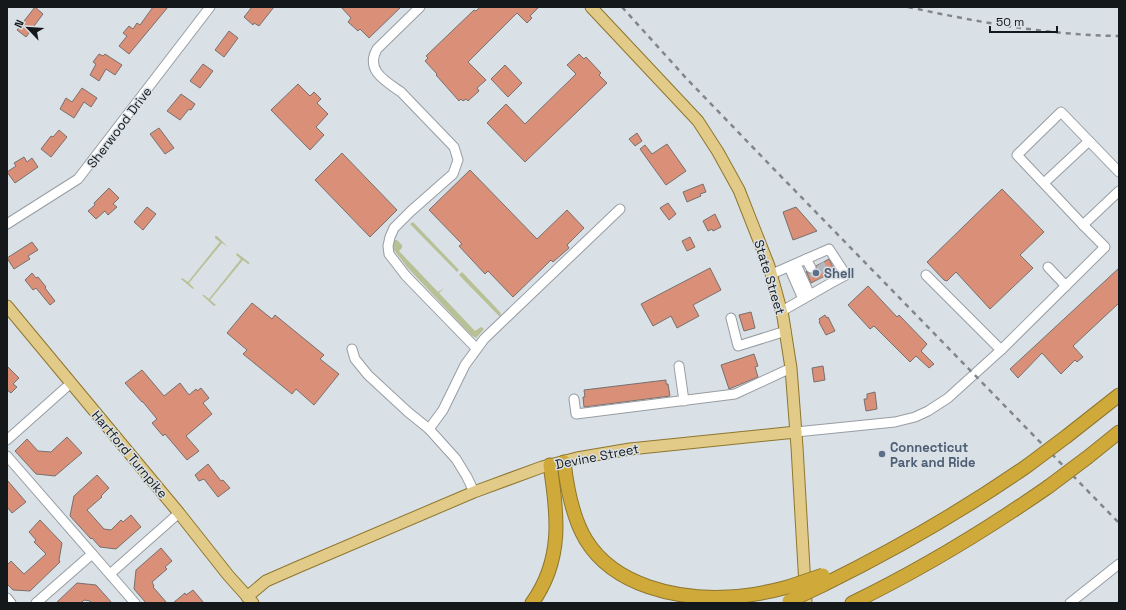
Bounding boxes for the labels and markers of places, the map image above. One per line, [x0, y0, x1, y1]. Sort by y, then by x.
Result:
place label: Shell [824, 265, 854, 282]
marker: Shell [811, 268, 821, 278]
place label: Connecticut Park and Ride [890, 439, 976, 471]
marker: Connecticut Park and Ride [877, 449, 887, 459]

